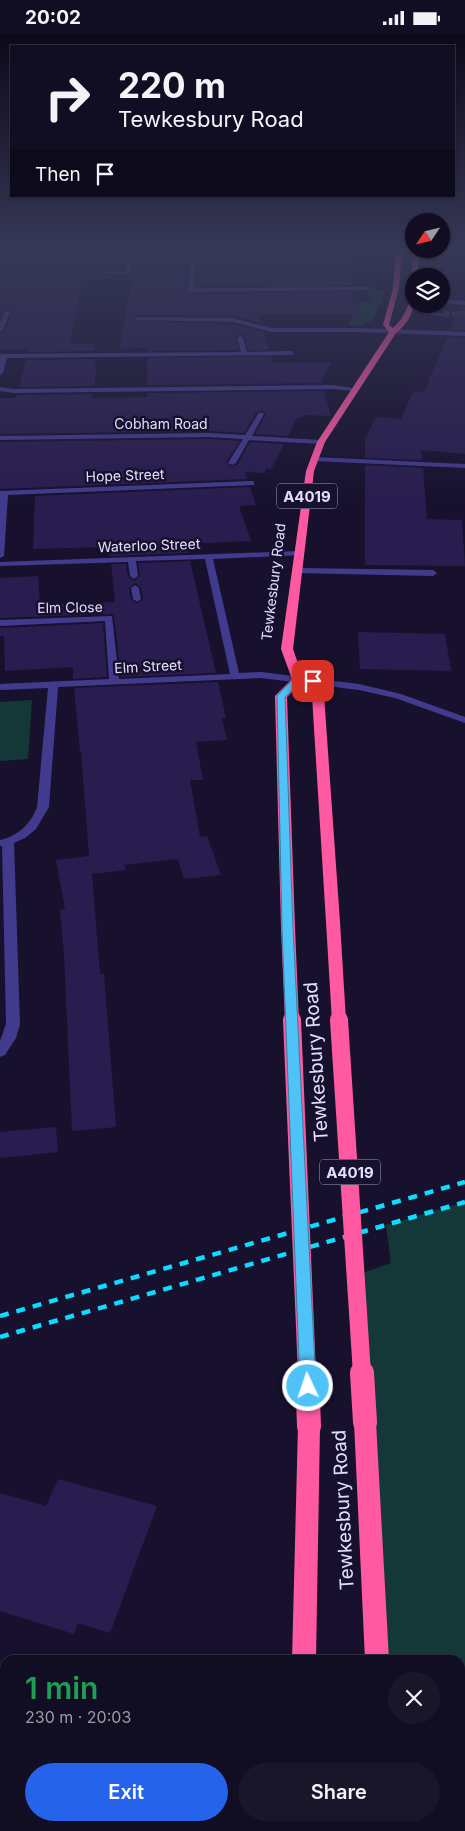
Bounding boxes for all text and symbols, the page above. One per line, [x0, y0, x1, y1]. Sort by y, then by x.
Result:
text: 20:02 [25, 6, 81, 29]
text: 220 m [118, 64, 226, 106]
icon: right [35, 65, 100, 130]
text: Tewkesbury Road [118, 106, 304, 132]
icon: arrive [91, 160, 119, 188]
text: Then [35, 163, 81, 186]
north arrow [405, 213, 450, 257]
map controls [405, 213, 450, 313]
button: layers [405, 268, 450, 313]
street label: Cobham Road [114, 415, 208, 432]
street label: Hope Street [85, 465, 165, 485]
road number: A4019 [277, 483, 337, 509]
street label: Tewkesbury Road [257, 522, 289, 642]
street label: Waterloo Street [97, 535, 201, 555]
street label: Elm Close [37, 598, 103, 616]
street label: Elm Street [114, 656, 183, 676]
pin [292, 660, 334, 702]
icon: arrive [299, 667, 327, 695]
street label: Tewkesbury Road [299, 981, 333, 1143]
road number: A4019 [320, 1159, 380, 1185]
position arrow [281, 1359, 333, 1411]
street label: Tewkesbury Road [327, 1429, 359, 1591]
text: 1 min [25, 1670, 98, 1706]
button: close [388, 1672, 440, 1724]
text: 230 m · 20:03 [25, 1707, 131, 1727]
button: Exit [25, 1763, 228, 1821]
button: Share [238, 1763, 440, 1821]

